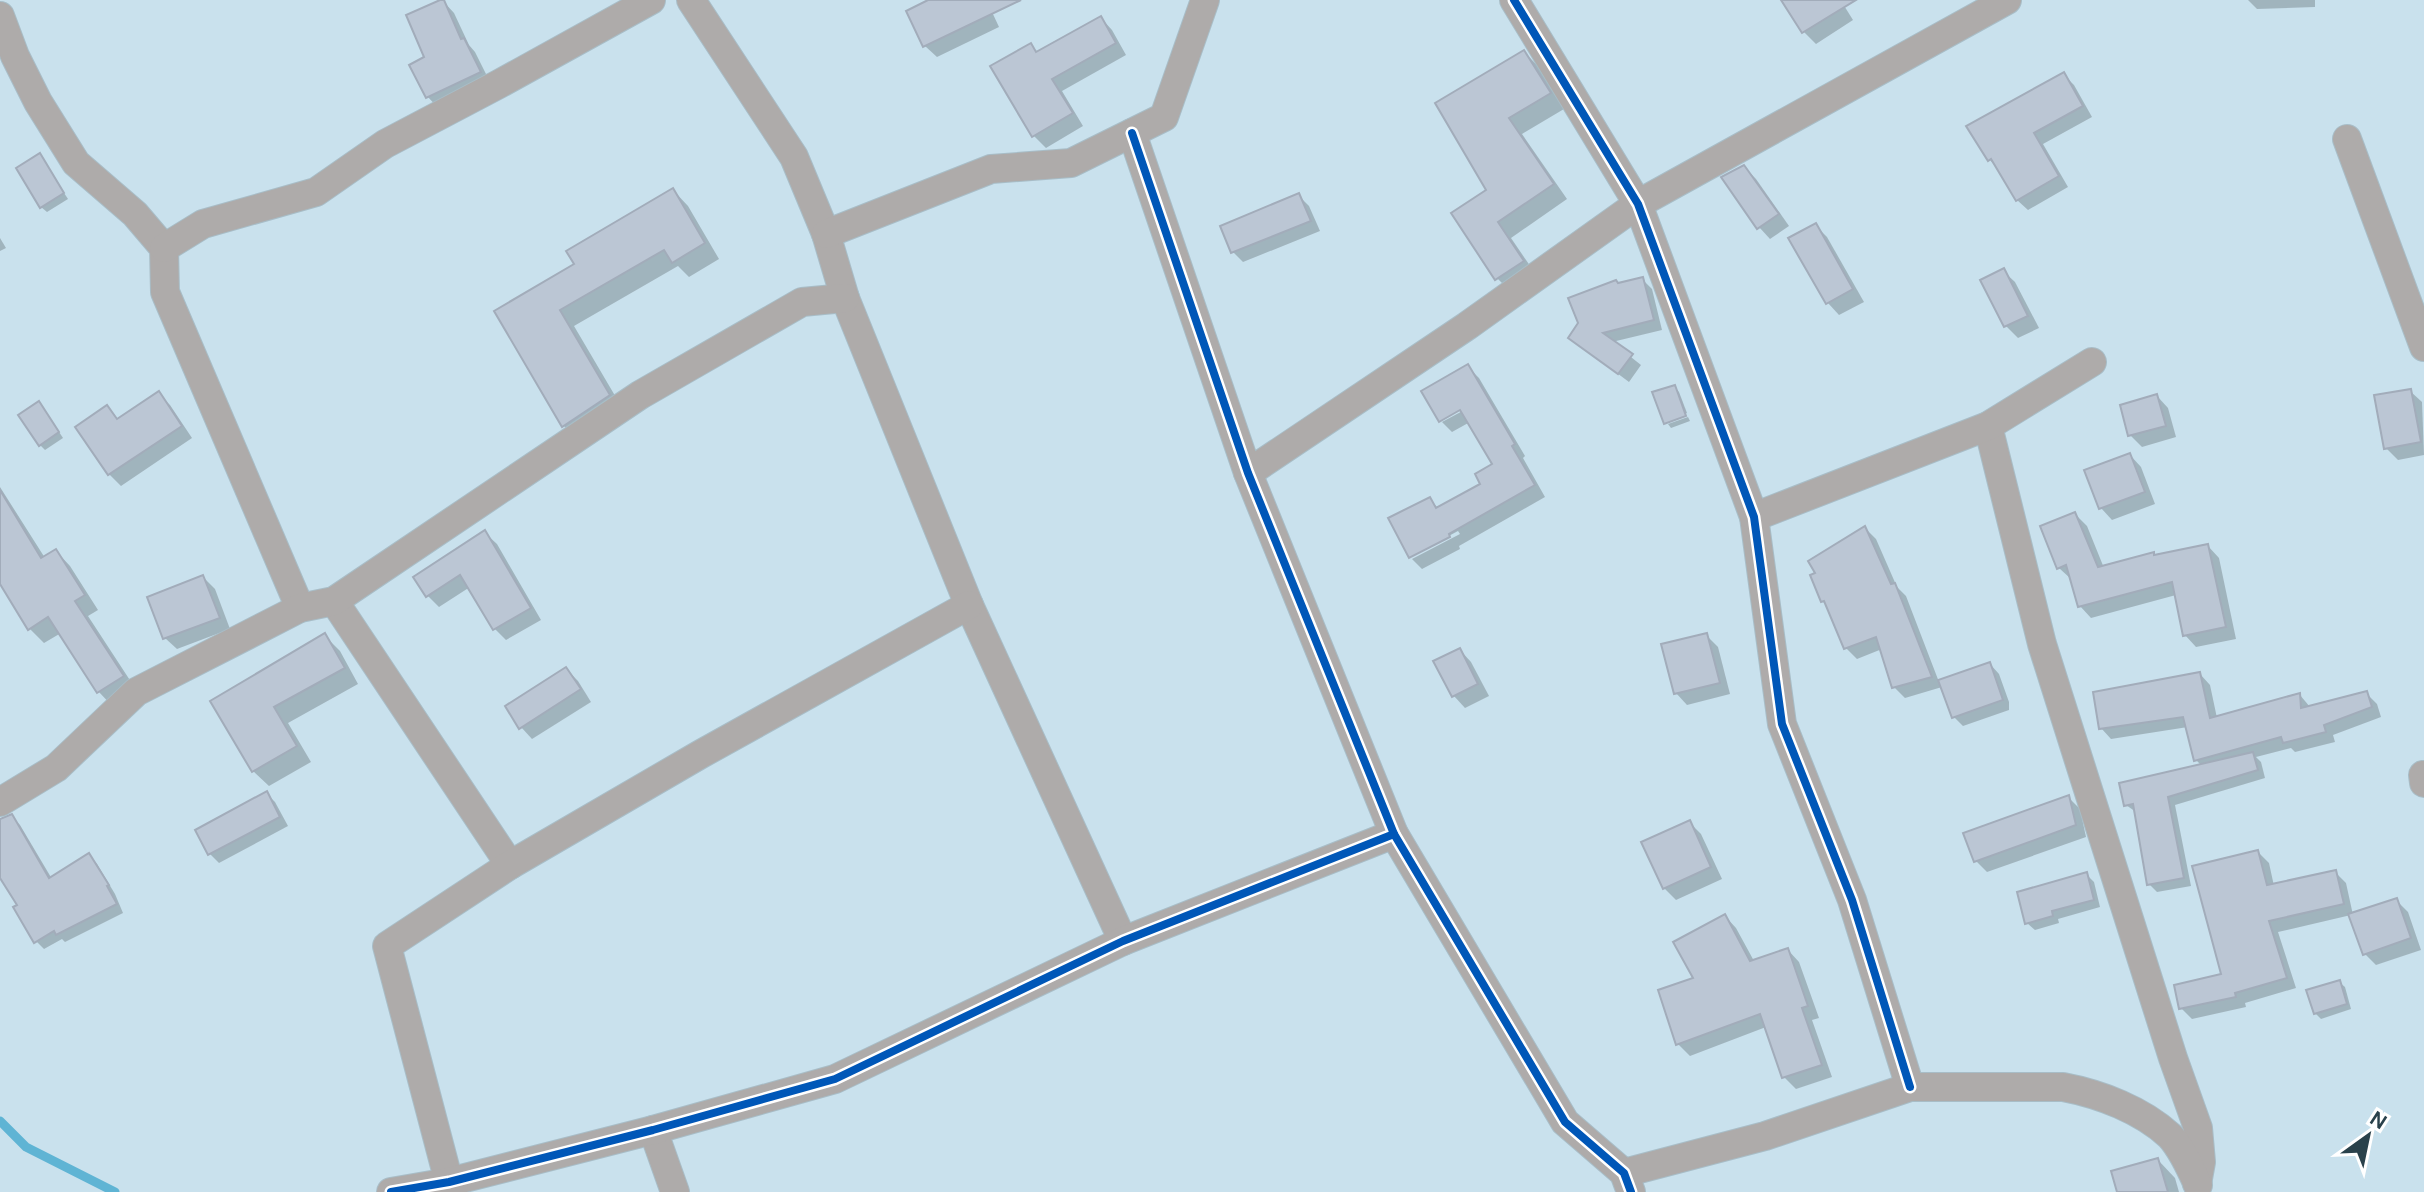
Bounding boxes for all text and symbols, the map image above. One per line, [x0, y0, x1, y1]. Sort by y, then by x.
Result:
north arrow [2328, 1096, 2408, 1176]
text: N [2365, 1105, 2392, 1135]

